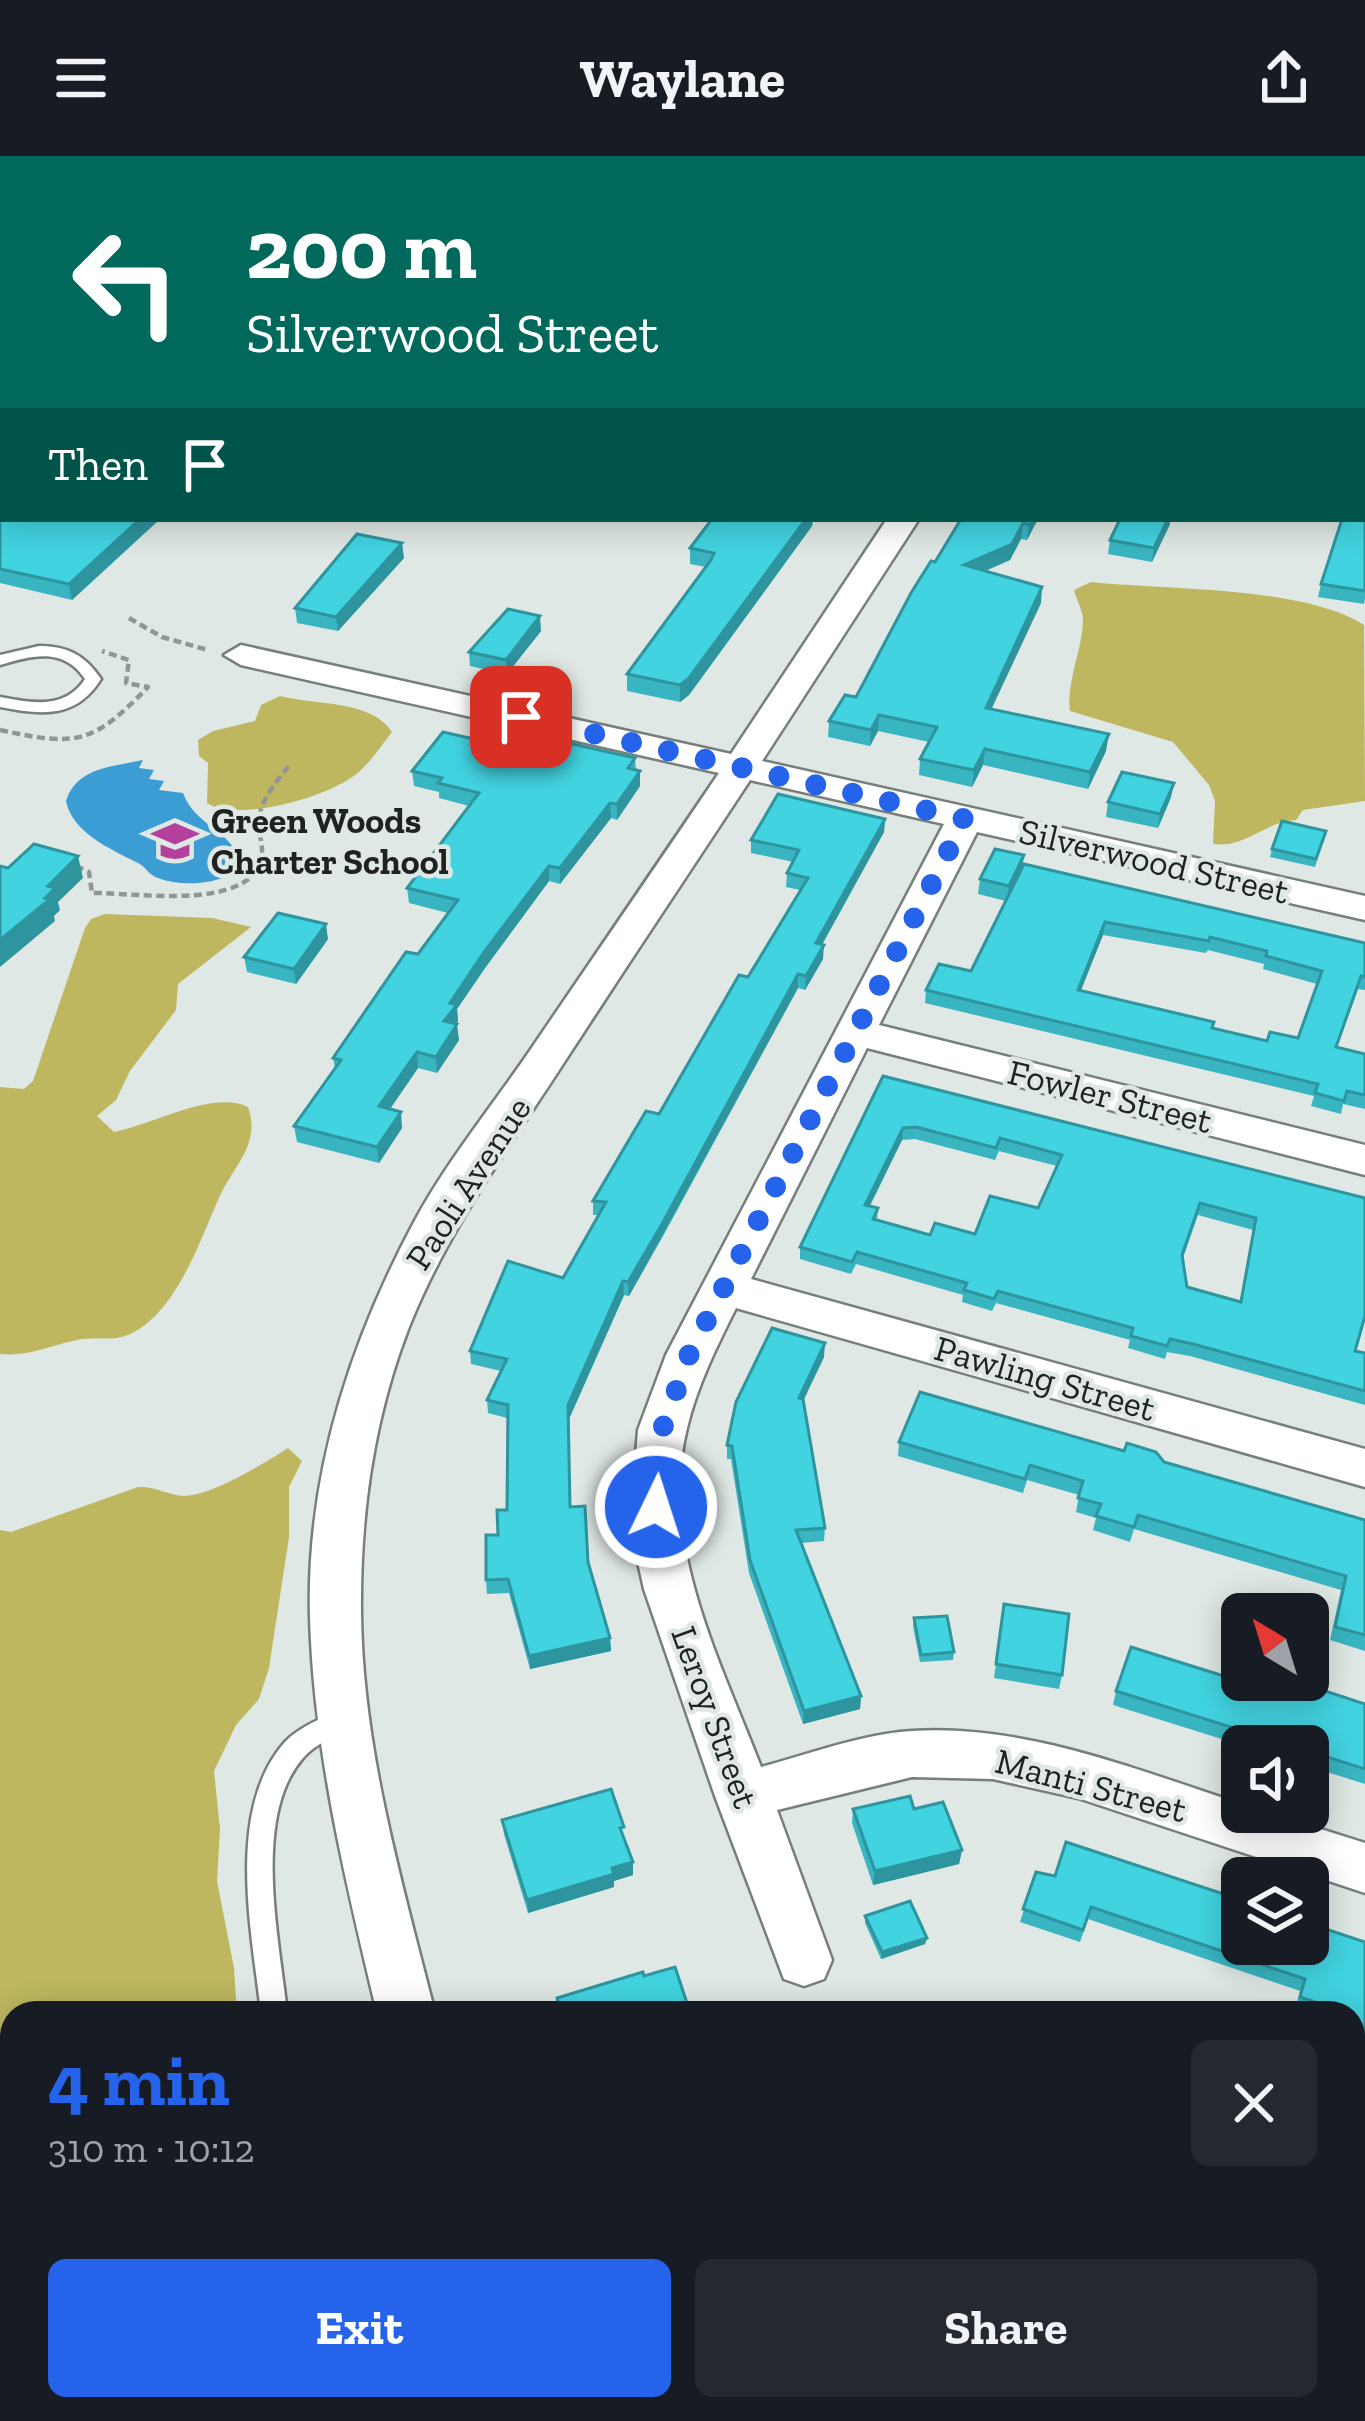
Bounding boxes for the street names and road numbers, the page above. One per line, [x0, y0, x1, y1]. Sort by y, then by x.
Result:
street label: Silverwood Street [1015, 809, 1293, 913]
street label: Fowler Street [1004, 1050, 1217, 1142]
street label: Paoli Avenue [396, 1089, 540, 1277]
street label: Pawling Street [930, 1326, 1161, 1430]
street label: Leroy Street [662, 1620, 768, 1814]
street label: Manti Street [991, 1739, 1192, 1831]

